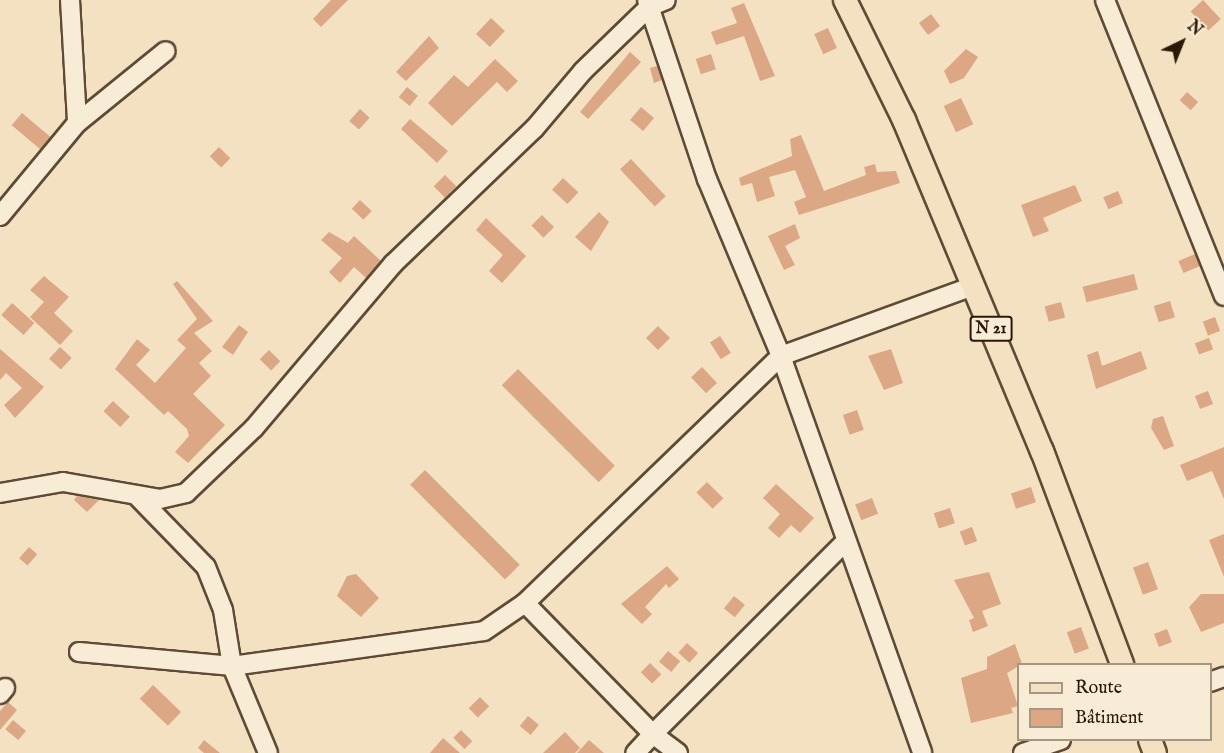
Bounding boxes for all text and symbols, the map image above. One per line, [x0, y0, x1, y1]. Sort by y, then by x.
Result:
north arrow [1152, 12, 1212, 72]
text: N [1182, 17, 1206, 41]
road number: N 21 [968, 316, 1014, 342]
legend [1017, 663, 1212, 741]
text: Route [1075, 677, 1122, 700]
text: Bâtiment [1075, 707, 1144, 730]

